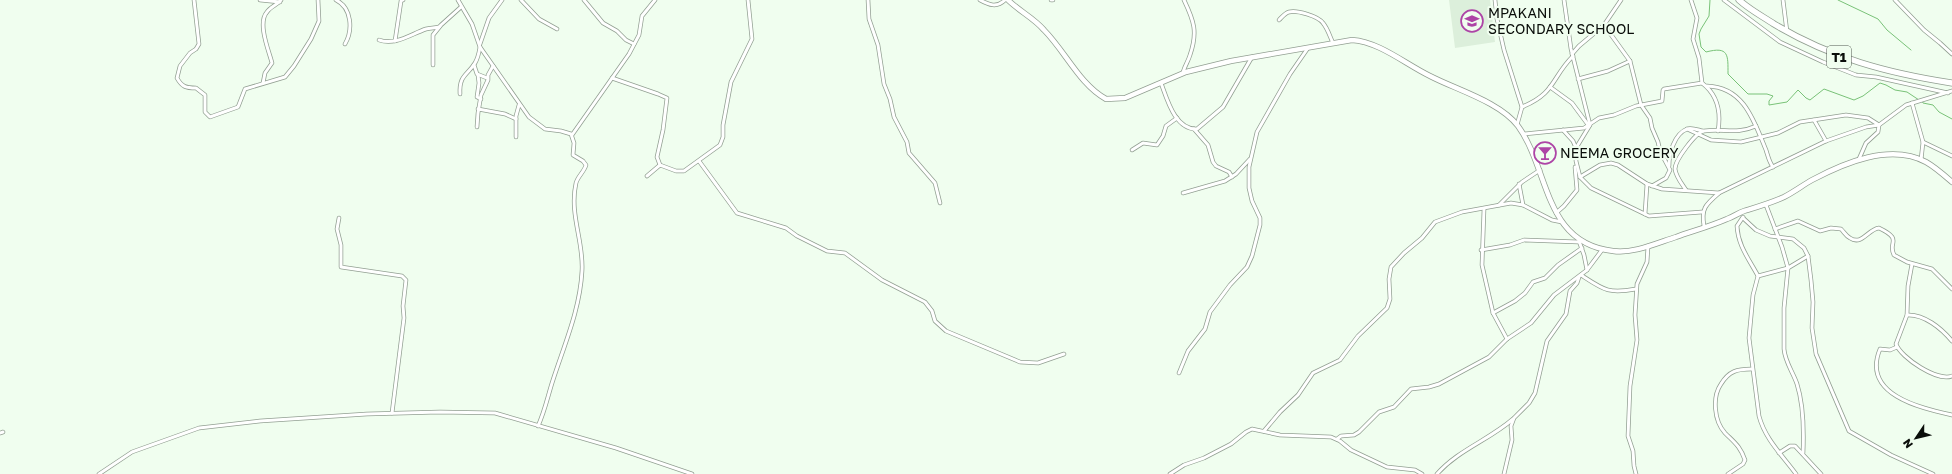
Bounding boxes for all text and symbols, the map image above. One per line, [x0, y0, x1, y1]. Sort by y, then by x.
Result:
place label: MPAKANI SECONDARY SCHOOL [1488, 4, 1634, 37]
school or university icon: MPAKANI SECONDARY SCHOOL [1459, 8, 1485, 34]
road number: T1 [1827, 46, 1851, 68]
bar icon: NEEMA GROCERY [1532, 140, 1558, 166]
place label: NEEMA GROCERY [1560, 144, 1679, 161]
north arrow [1896, 418, 1936, 458]
text: N [1900, 437, 1915, 451]

